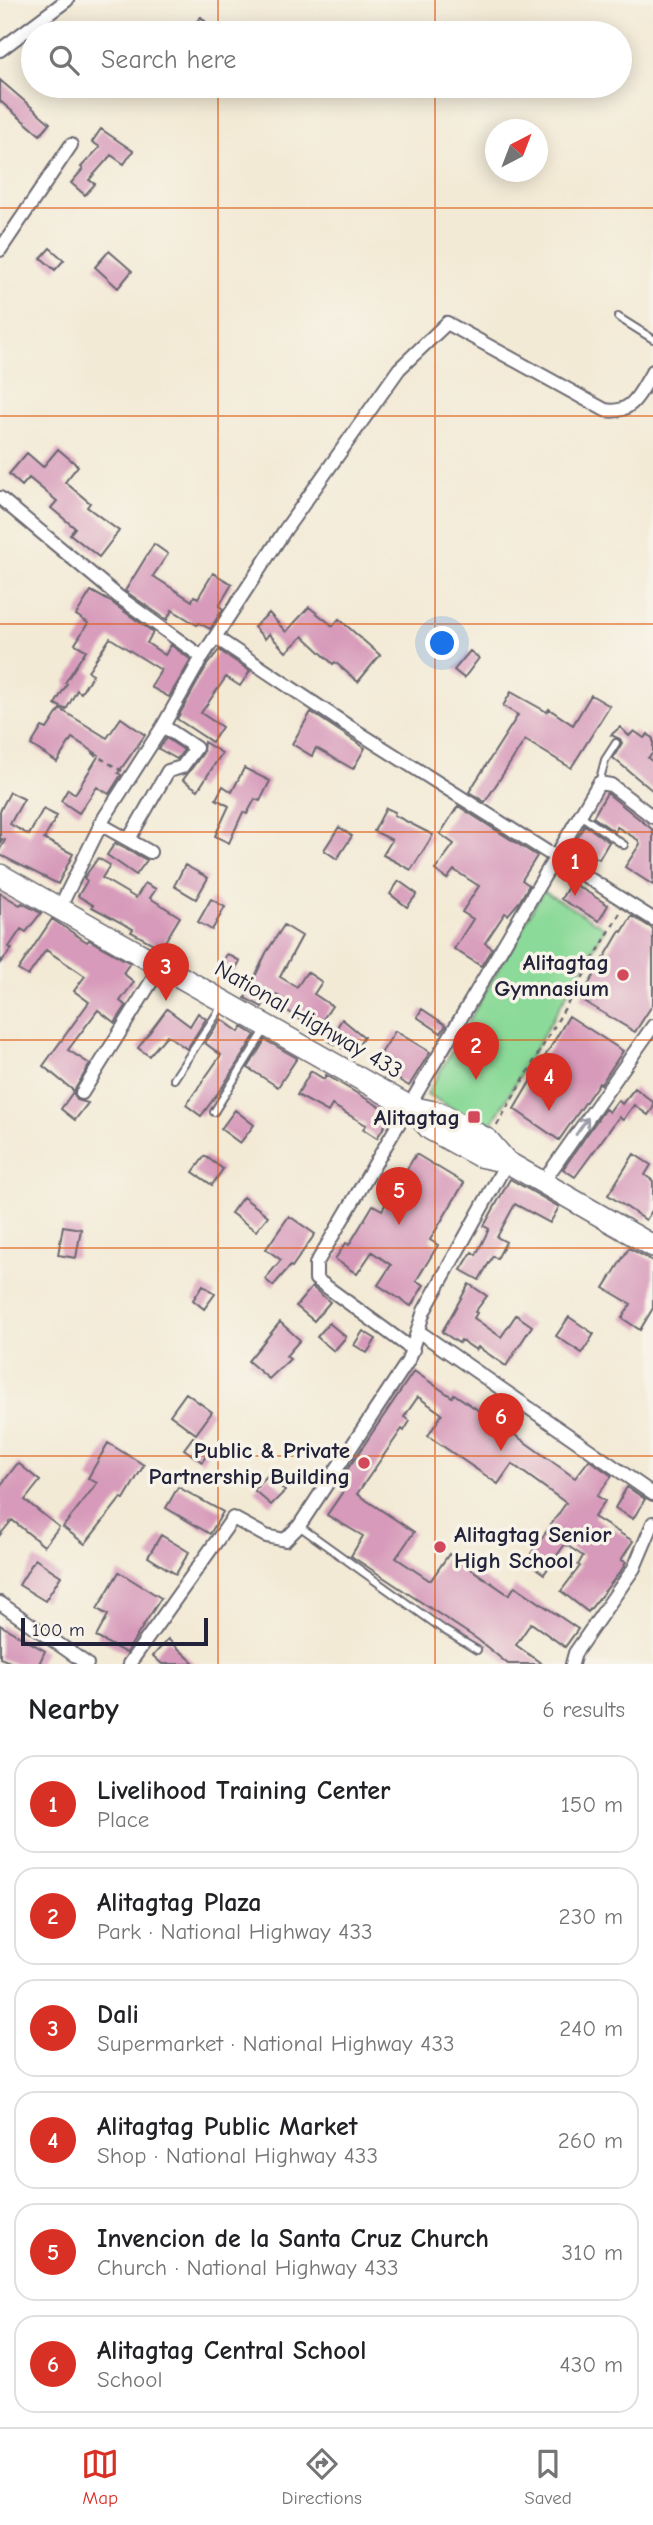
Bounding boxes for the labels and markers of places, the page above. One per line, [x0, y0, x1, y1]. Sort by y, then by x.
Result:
pin: 1 [552, 838, 598, 896]
pin: 3 [143, 943, 189, 1001]
place label: Alitagtag Gymnasium [494, 949, 609, 1002]
marker: Alitagtag Gymnasium [615, 967, 631, 983]
pin: 2 [453, 1022, 499, 1080]
pin: 4 [526, 1053, 572, 1111]
place label: Alitagtag [374, 1104, 460, 1131]
marker: Alitagtag [466, 1109, 482, 1125]
pin: 5 [376, 1167, 422, 1225]
pin: 6 [478, 1393, 524, 1451]
place label: Public & Private Partnership Building [148, 1437, 350, 1490]
marker: Public & Private Partnership Building [356, 1455, 372, 1471]
place label: Alitagtag Senior High School [454, 1521, 612, 1574]
marker: Alitagtag Senior High School [432, 1539, 448, 1555]

